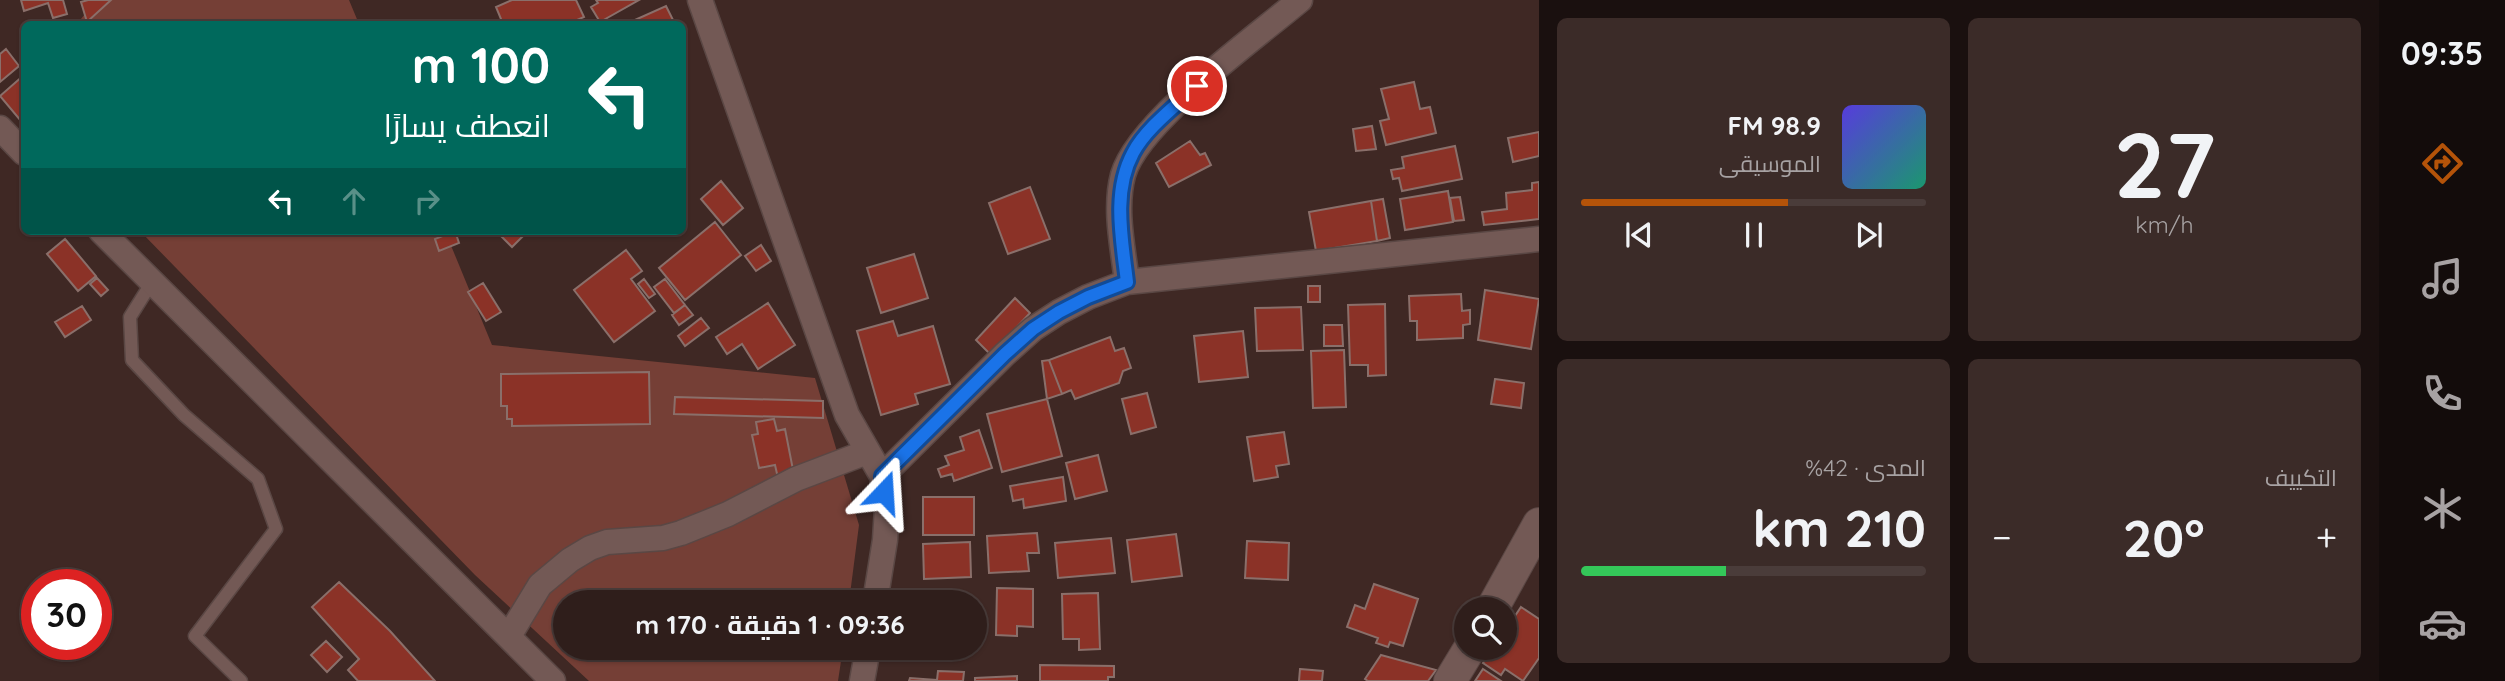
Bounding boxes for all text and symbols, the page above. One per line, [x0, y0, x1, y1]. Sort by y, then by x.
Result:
text: 09:35 [2401, 33, 2483, 73]
text: 100 m [412, 34, 550, 95]
icon: left [574, 49, 665, 140]
pin [1167, 56, 1227, 116]
icon: arrive [1178, 67, 1216, 105]
text: انعطف يسارًا [384, 105, 550, 145]
text: 27 [2114, 107, 2215, 221]
text: 98.9 FM [1728, 109, 1821, 142]
icon: directions [2418, 139, 2467, 188]
text: الموسيقى [1719, 149, 1821, 178]
icon: left [262, 182, 300, 220]
icon: ahead [335, 182, 373, 220]
icon: right [408, 182, 446, 220]
text: km/h [2135, 210, 2194, 239]
icon: previous [1620, 216, 1658, 254]
icon: pause [1735, 216, 1773, 254]
icon: next [1850, 216, 1888, 254]
icon: music [2418, 254, 2467, 303]
icon: phone [2418, 369, 2467, 418]
text: المدى · 42% [1805, 453, 1926, 482]
position arrow [847, 455, 921, 529]
text: التكييف [2265, 463, 2337, 492]
icon: climate [2418, 484, 2467, 533]
text: 210 km [1752, 495, 1926, 560]
text: 20° [2123, 505, 2205, 570]
text: − [1992, 513, 2012, 561]
text: + [2316, 513, 2337, 561]
speed limit sign: 30 [21, 569, 112, 660]
map controls [1454, 597, 1517, 660]
button: search [1454, 597, 1517, 660]
icon: car [2418, 599, 2467, 648]
text: 09:36 · 1 دقيقة · 170 m [635, 608, 905, 641]

